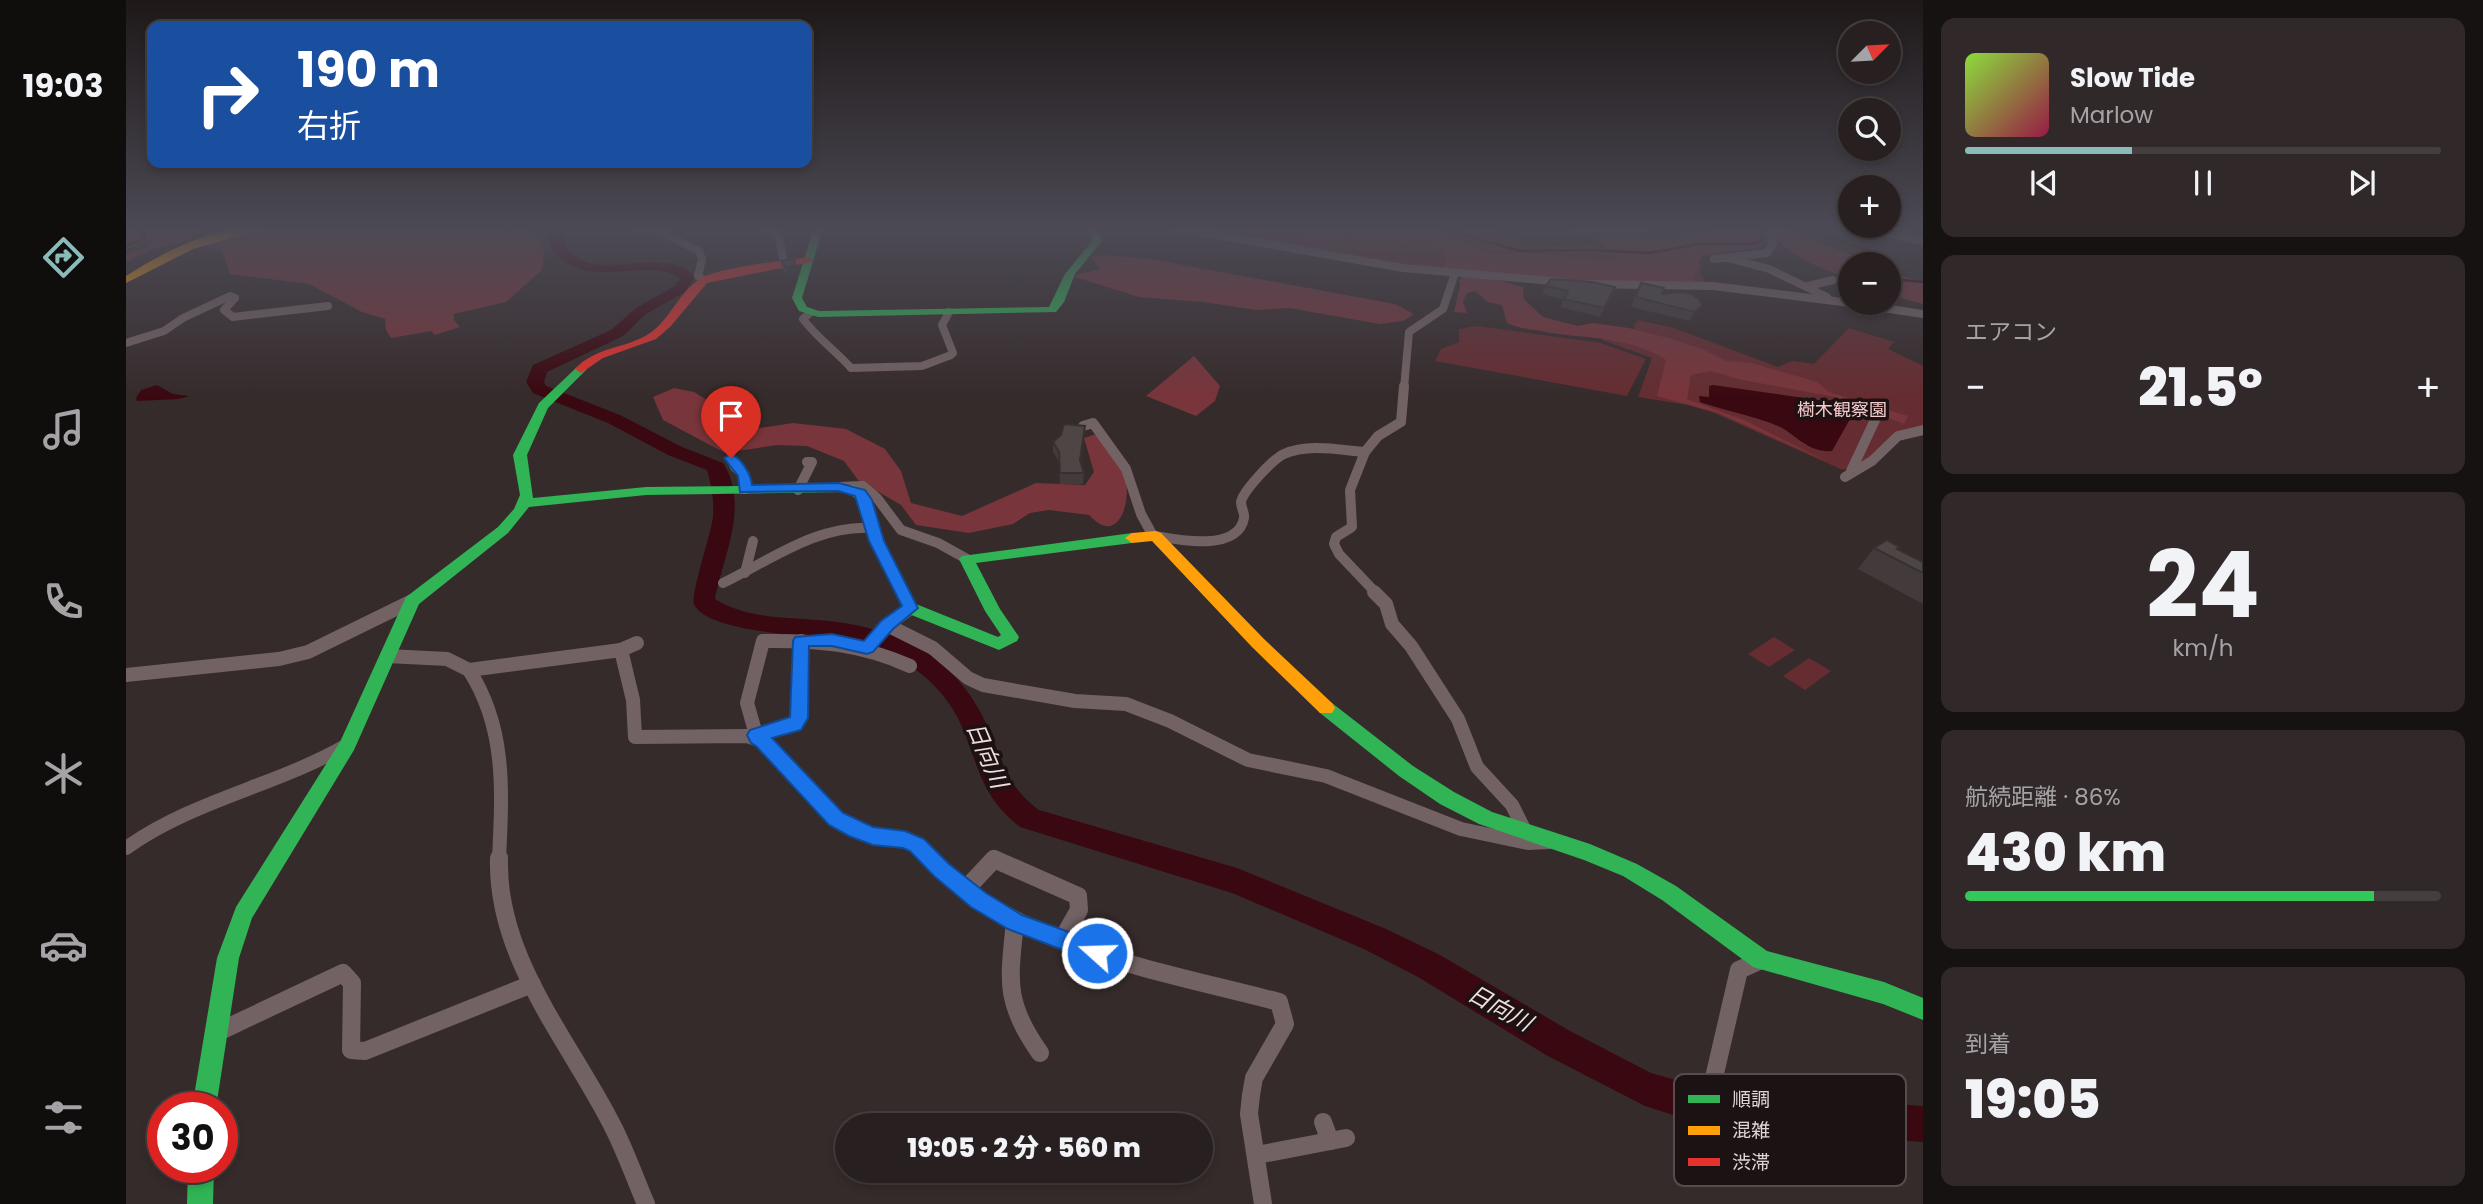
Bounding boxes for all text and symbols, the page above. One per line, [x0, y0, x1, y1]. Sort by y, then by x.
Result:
north arrow [1838, 21, 1900, 84]
map controls [1838, 21, 1901, 315]
text: 190 m [297, 36, 440, 104]
icon: right [182, 49, 273, 140]
text: Slow Tide [2070, 60, 2195, 96]
text: 19:03 [22, 63, 104, 108]
button: search [1838, 98, 1901, 161]
text: Marlow [2070, 99, 2153, 131]
text: 右折 [297, 103, 361, 148]
icon: previous [2025, 164, 2063, 202]
icon: pause [2184, 164, 2222, 202]
icon: next [2343, 164, 2381, 202]
button: + [1838, 175, 1901, 238]
icon: directions [39, 233, 88, 282]
button: − [1838, 252, 1901, 315]
text: エアコン [1965, 316, 2057, 348]
text: 21.5° [2138, 351, 2263, 424]
text: − [1965, 361, 1986, 414]
text: + [2415, 361, 2441, 414]
pin [701, 386, 761, 458]
icon: arrive [712, 397, 750, 435]
park label: 樹木観察園 [1797, 397, 1887, 422]
icon: music [39, 405, 88, 454]
text: 24 [2146, 521, 2260, 649]
icon: phone [39, 577, 88, 626]
text: km/h [2172, 632, 2234, 664]
water label: 日向川 [959, 717, 1016, 796]
icon: climate [39, 749, 88, 798]
text: 航続距離 · 86% [1965, 781, 2121, 813]
text: 430 km [1965, 816, 2166, 889]
position arrow [1060, 916, 1134, 990]
icon: car [39, 921, 88, 970]
water label: 日向川 [1462, 977, 1541, 1040]
text: 到着 [1965, 1028, 2011, 1060]
text: 19:05 [1965, 1063, 2101, 1136]
legend [1674, 1074, 1906, 1186]
text: 順調 [1732, 1086, 1770, 1113]
speed limit sign: 30 [147, 1092, 238, 1183]
icon: filters [39, 1093, 88, 1142]
text: 混雑 [1732, 1117, 1770, 1144]
text: 19:05 · 2 分 · 560 m [907, 1130, 1141, 1166]
text: 渋滞 [1732, 1149, 1770, 1176]

